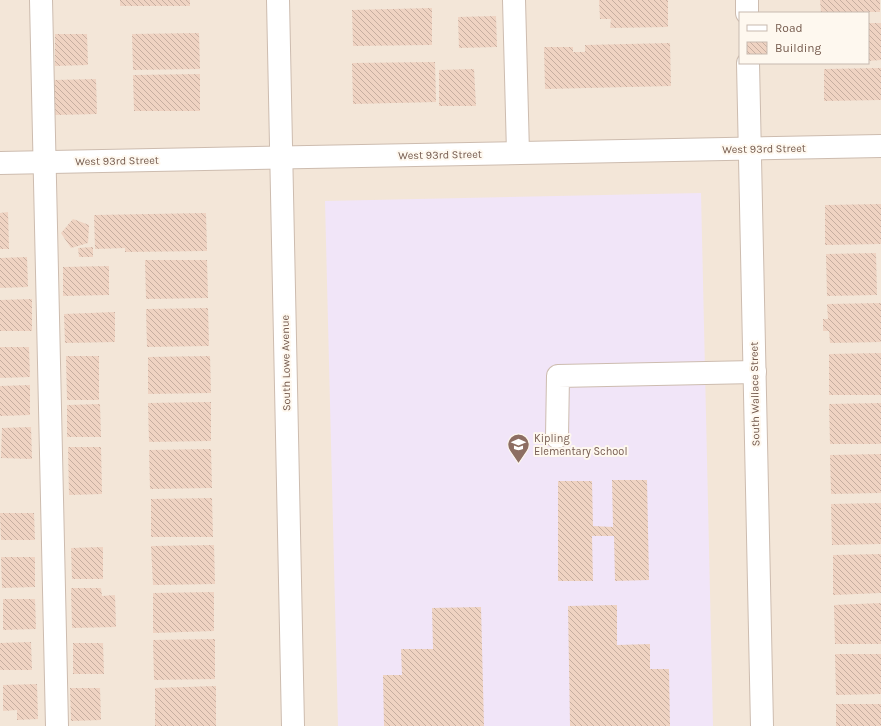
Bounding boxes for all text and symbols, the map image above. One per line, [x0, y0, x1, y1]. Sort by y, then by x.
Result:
legend [739, 12, 869, 64]
text: Road [775, 21, 803, 35]
text: Building [775, 41, 822, 55]
street label: West 93rd Street [722, 142, 806, 156]
street label: West 93rd Street [398, 148, 482, 162]
street label: West 93rd Street [75, 154, 159, 168]
street label: South Lowe Avenue [279, 314, 293, 411]
street label: South Wallace Street [748, 342, 762, 446]
school or university icon: Kipling Elementary School [506, 431, 532, 464]
place label: Kipling Elementary School [534, 432, 627, 458]

